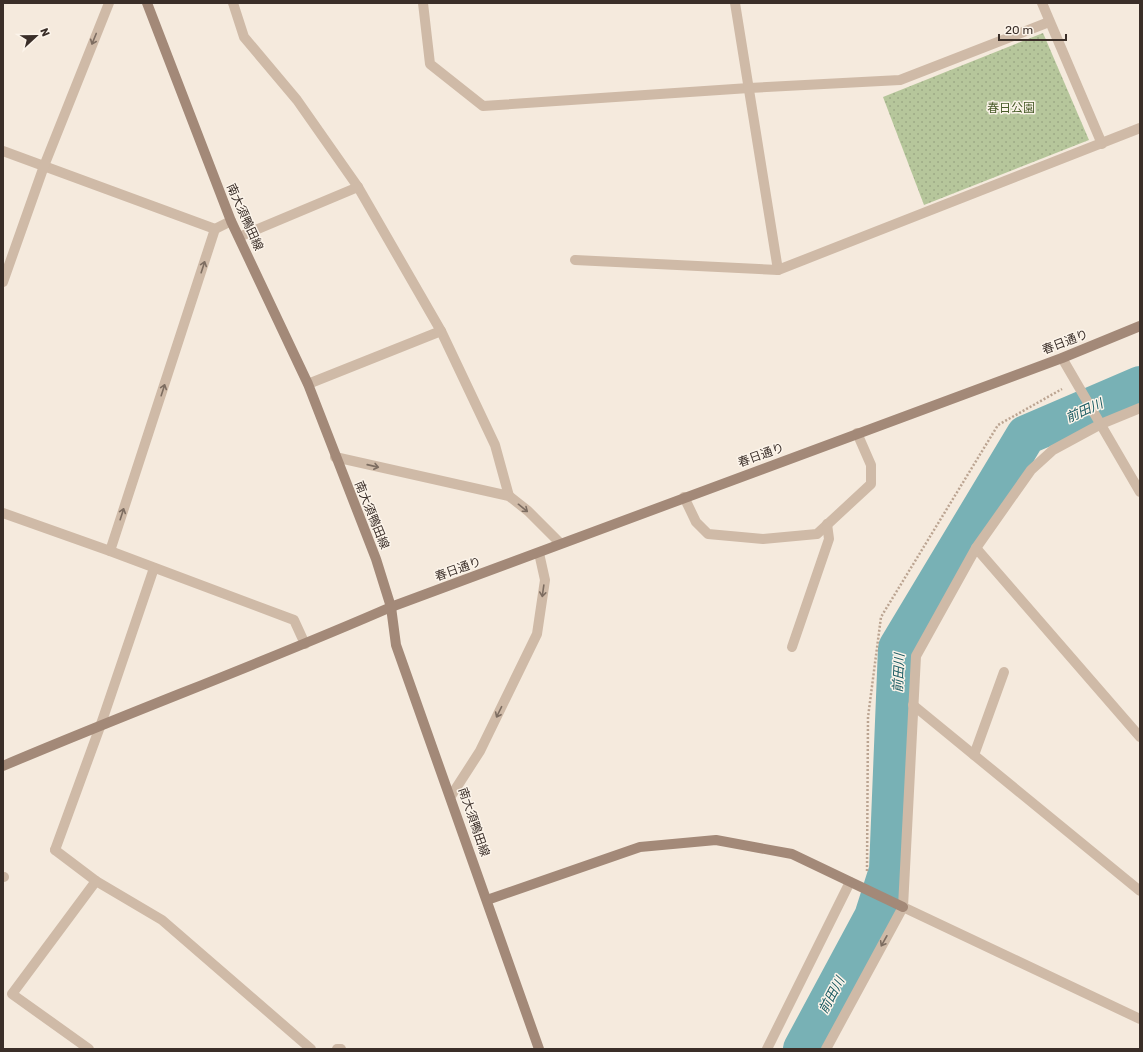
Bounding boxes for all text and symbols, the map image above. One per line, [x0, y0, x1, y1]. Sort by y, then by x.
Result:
north arrow [16, 16, 56, 56]
scale bar [999, 16, 1066, 42]
text: 20 m [1005, 23, 1033, 37]
text: N [37, 26, 52, 39]
one-way arrow [90, 33, 98, 45]
park label: 春日公園 [987, 101, 1035, 115]
street label: 南大須鴨田線 [224, 181, 266, 253]
one-way arrow [200, 260, 207, 273]
street label: 春日通り [1040, 327, 1090, 357]
one-way arrow [159, 385, 167, 397]
water label: 前田川 [1063, 395, 1107, 425]
street label: 春日通り [736, 440, 786, 470]
one-way arrow [366, 462, 379, 470]
street label: 南大須鴨田線 [352, 479, 392, 551]
one-way arrow [518, 503, 529, 512]
one-way arrow [119, 508, 127, 520]
street label: 春日通り [433, 554, 483, 584]
one-way arrow [539, 585, 547, 598]
water label: 前田川 [890, 651, 907, 693]
one-way arrow [495, 706, 502, 718]
street label: 南大須鴨田線 [456, 786, 492, 858]
one-way arrow [880, 935, 887, 947]
water label: 前田川 [816, 973, 848, 1016]

